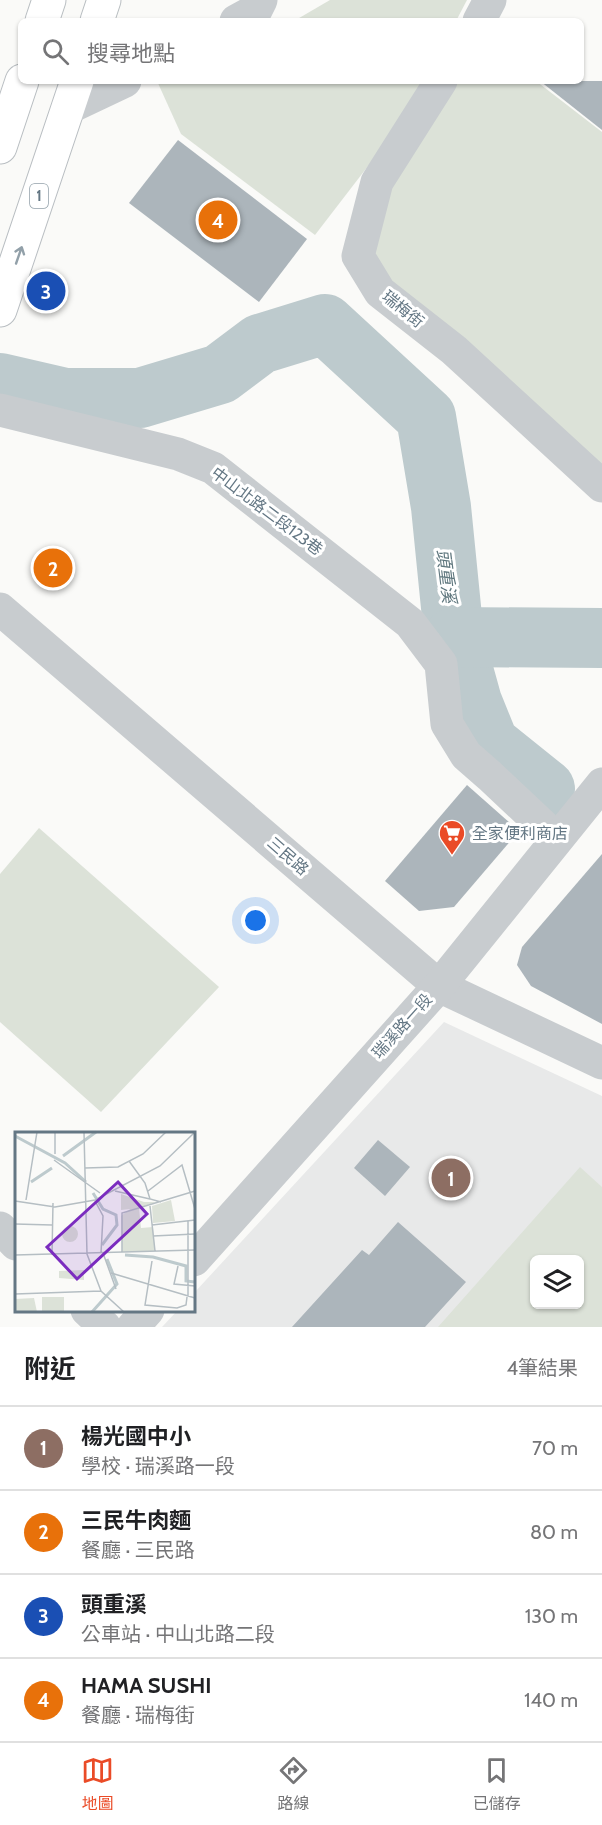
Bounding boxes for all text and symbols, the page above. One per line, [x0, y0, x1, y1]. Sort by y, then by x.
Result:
search box [18, 18, 584, 84]
icon: search [39, 35, 72, 68]
text: 搜尋地點 [87, 40, 175, 67]
road number: 1 [30, 184, 48, 208]
pin: 4 [198, 198, 238, 242]
one-way arrow [14, 246, 25, 265]
pin: 3 [26, 268, 66, 314]
street label: 瑞梅街 [378, 287, 428, 331]
street label: 中山北路二段123巷 [208, 463, 326, 559]
pin: 2 [34, 546, 72, 590]
water label: 頭重溪 [432, 548, 461, 607]
supermarket icon: 全家便利商店 [437, 818, 467, 856]
place label: 全家便利商店 [472, 824, 568, 843]
street label: 三民路 [264, 833, 312, 879]
your location [241, 906, 270, 935]
street label: 瑞溪路一段 [368, 990, 436, 1062]
inset map [15, 1132, 195, 1312]
pin: 1 [432, 1156, 470, 1200]
map controls [530, 1255, 584, 1309]
button: layers [530, 1255, 584, 1309]
text: 附近 [24, 1353, 76, 1385]
text: 4筆結果 [506, 1356, 578, 1380]
text: 楊光國中小 [81, 1423, 191, 1450]
text: 1 [40, 1436, 47, 1460]
text: 70 m [532, 1436, 578, 1460]
text: 學校 · 瑞溪路一段 [81, 1454, 235, 1478]
text: 三民牛肉麵 [81, 1507, 191, 1534]
text: 2 [38, 1520, 49, 1544]
text: 80 m [530, 1520, 578, 1544]
text: 餐廳 · 三民路 [81, 1538, 195, 1562]
text: 頭重溪 [81, 1591, 147, 1618]
text: 3 [38, 1604, 49, 1628]
text: 130 m [525, 1604, 578, 1628]
text: 公車站 · 中山北路二段 [81, 1622, 275, 1646]
text: HAMA SUSHI [81, 1672, 211, 1699]
text: 4 [37, 1688, 50, 1712]
text: 140 m [524, 1688, 578, 1712]
text: 餐廳 · 瑞梅街 [81, 1703, 195, 1727]
tab: 地圖 [81, 1754, 114, 1814]
tab: 路線 [277, 1754, 310, 1814]
tab: 已儲存 [473, 1754, 521, 1814]

